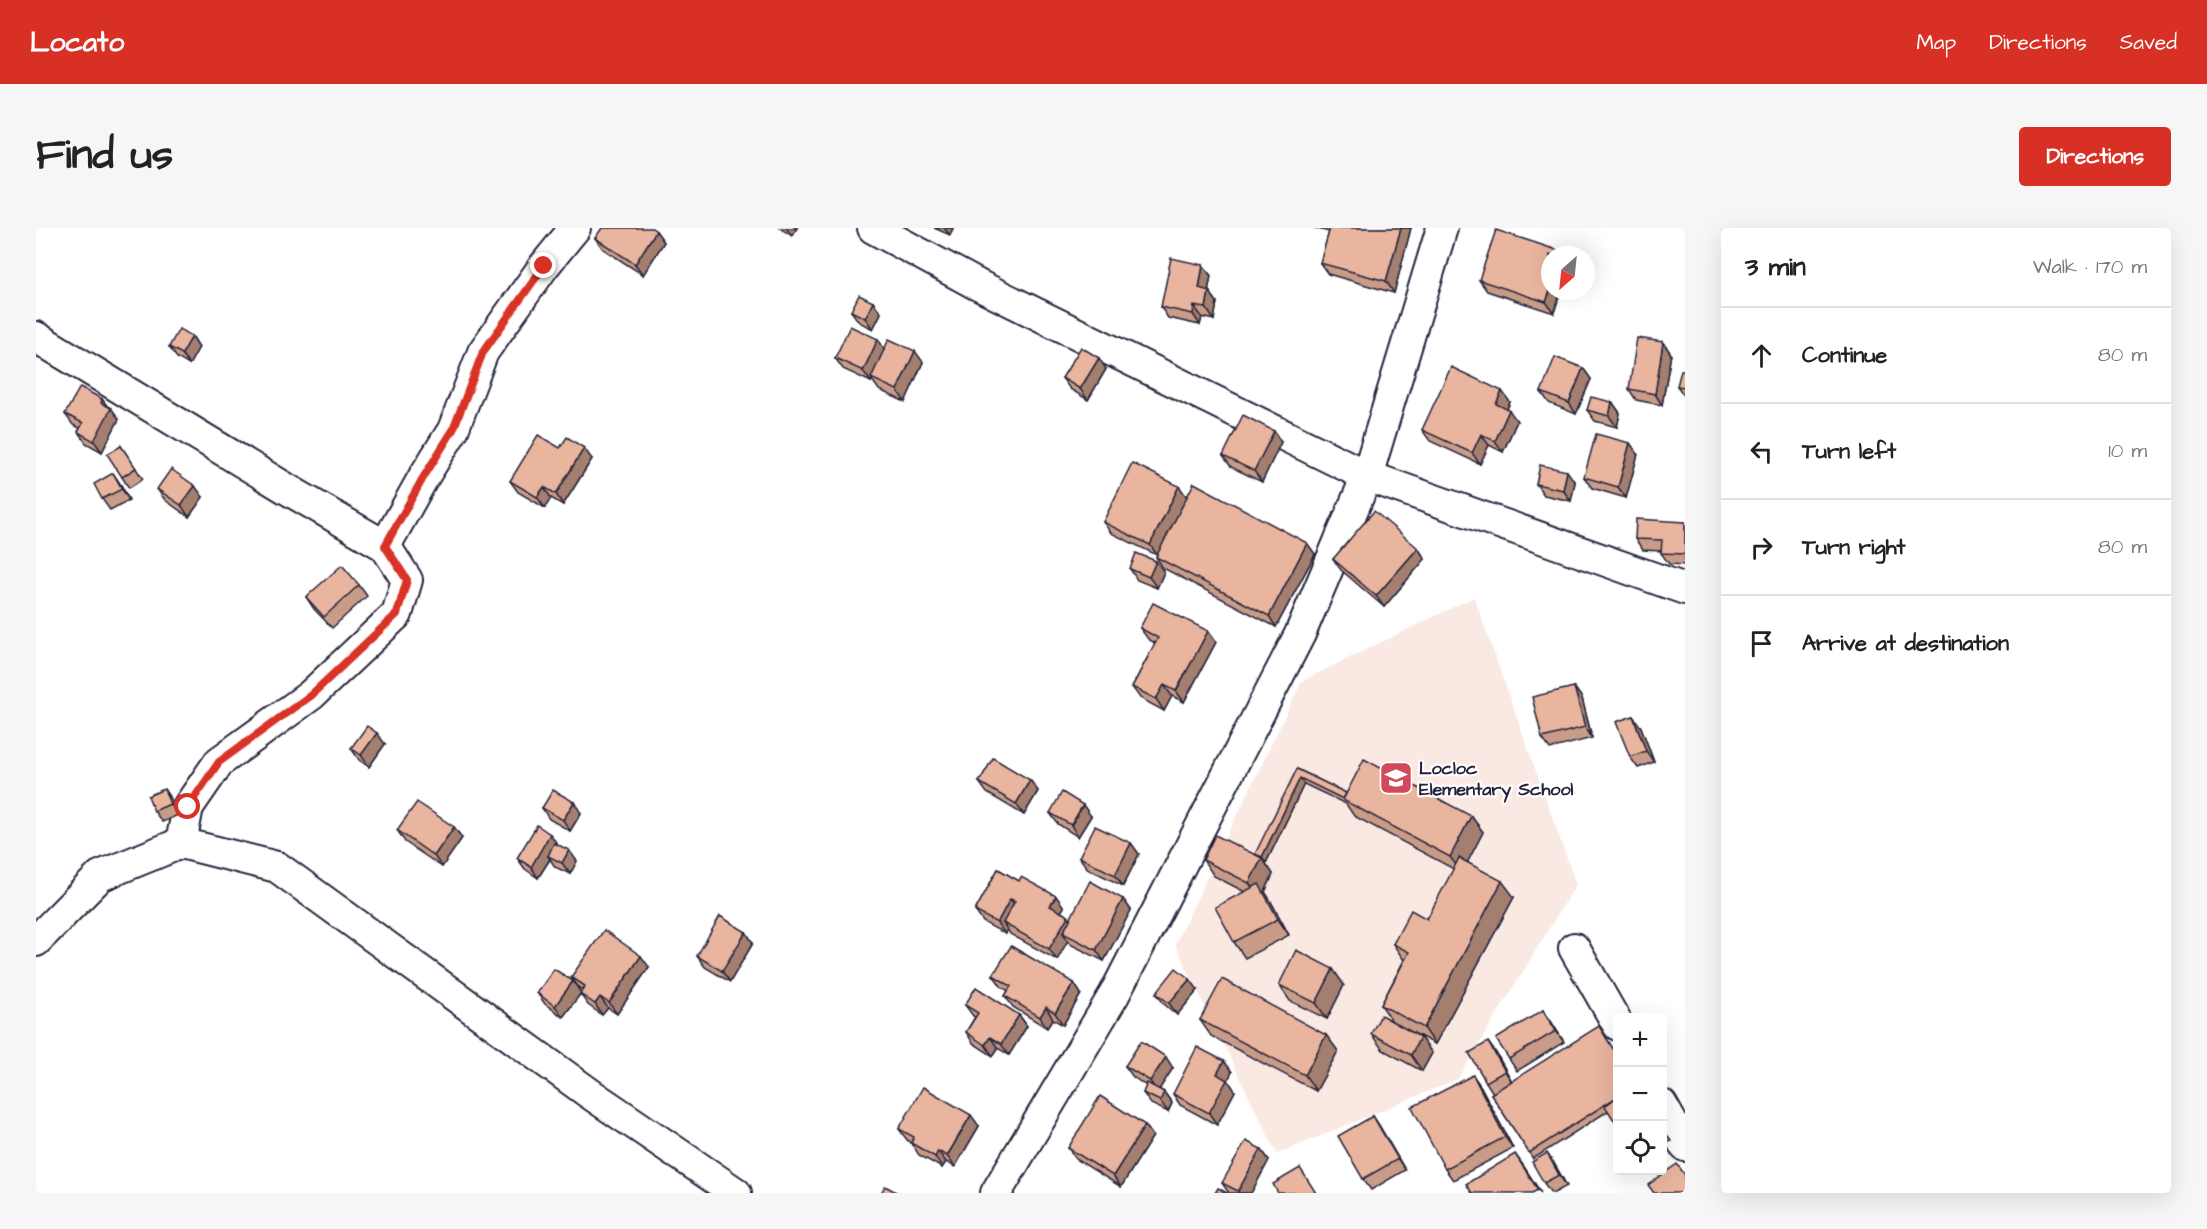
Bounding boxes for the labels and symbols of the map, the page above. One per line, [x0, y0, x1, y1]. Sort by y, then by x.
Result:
north arrow [1541, 246, 1595, 300]
route end [530, 252, 556, 278]
place label: Locloc Elementary School [1419, 756, 1574, 803]
school or university icon: Locloc Elementary School [1378, 760, 1414, 796]
route start [174, 793, 200, 819]

